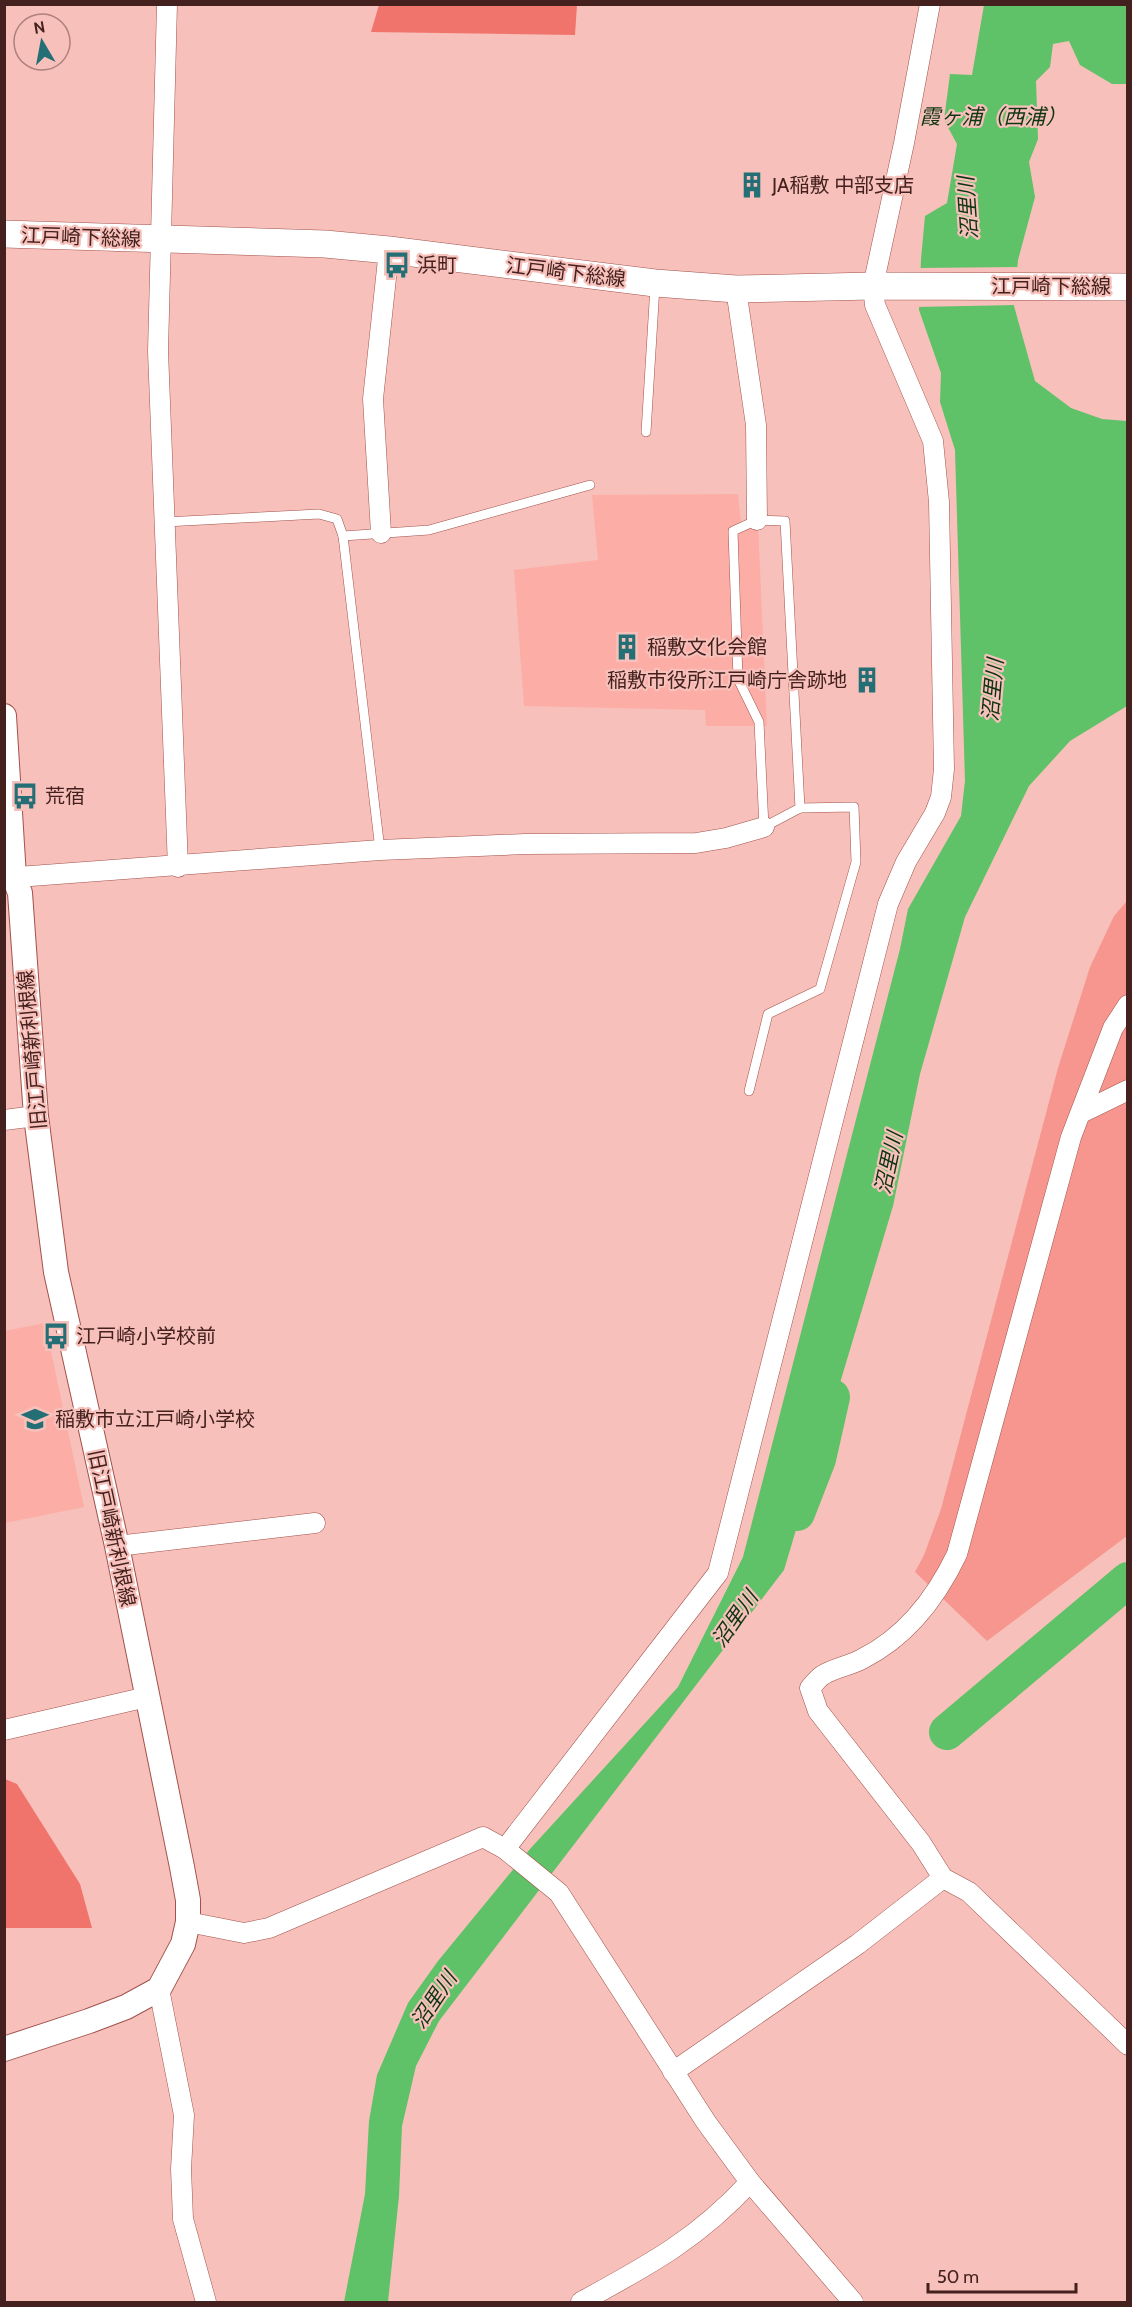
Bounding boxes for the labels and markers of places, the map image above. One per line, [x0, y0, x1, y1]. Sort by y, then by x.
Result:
building icon: JA稲敷 中部支店 [737, 170, 767, 200]
place label: JA稲敷 中部支店 [771, 173, 914, 197]
bus stop icon: 浜町 [382, 250, 412, 280]
place label: 浜町 [417, 253, 457, 277]
building icon: 稲敷文化会館 [612, 632, 642, 662]
place label: 稲敷文化会館 [647, 635, 767, 659]
building icon: 稲敷市役所江戸崎庁舎跡地 [852, 665, 882, 695]
place label: 稲敷市役所江戸崎庁舎跡地 [607, 668, 847, 692]
bus stop icon: 荒宿 [10, 781, 40, 811]
place label: 荒宿 [45, 784, 85, 808]
bus stop icon: 江戸崎小学校前 [41, 1321, 71, 1351]
place label: 江戸崎小学校前 [76, 1324, 216, 1348]
school or university icon: 稲敷市立江戸崎小学校 [20, 1404, 50, 1434]
place label: 稲敷市立江戸崎小学校 [55, 1407, 255, 1431]

